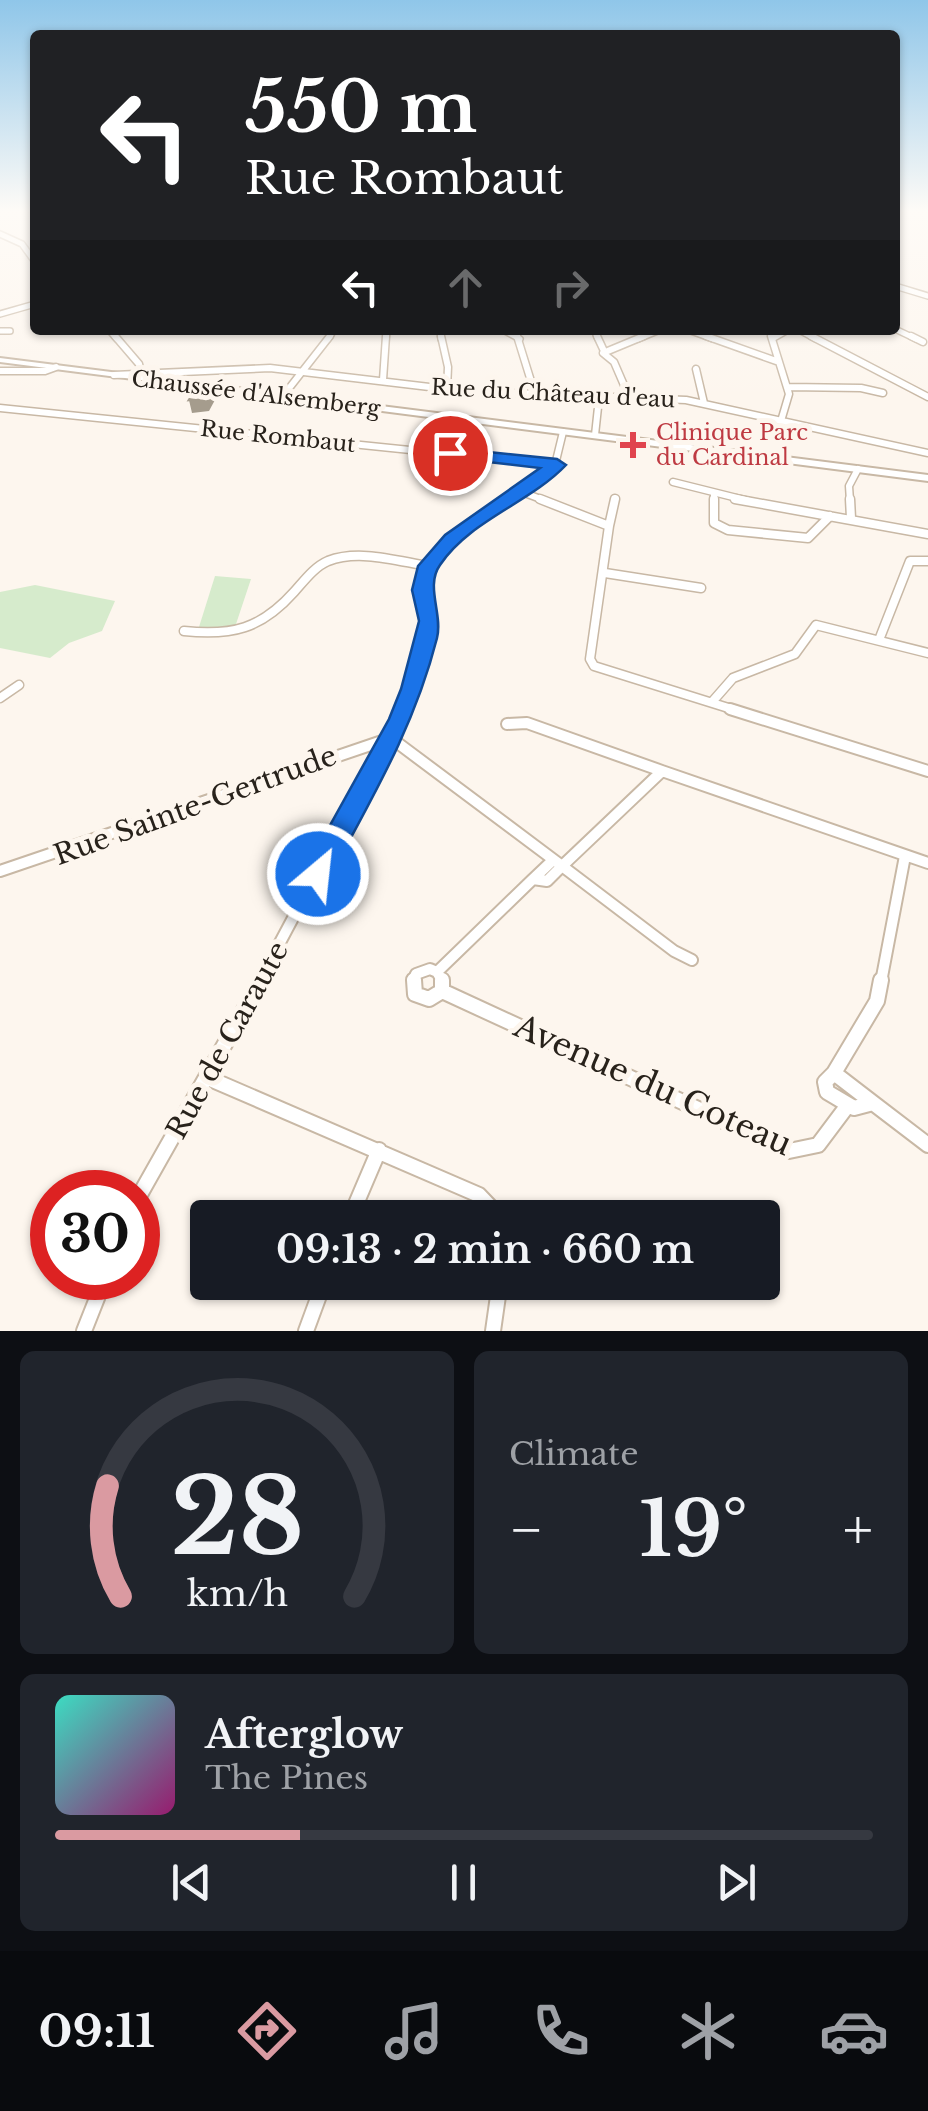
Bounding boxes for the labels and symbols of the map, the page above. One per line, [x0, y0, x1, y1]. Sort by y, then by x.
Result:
street label: Chaussée d'Alsemberg [130, 365, 383, 422]
street label: Rue du Château d'eau [430, 374, 676, 413]
pin [408, 411, 493, 496]
street label: Rue Rombaut [199, 415, 357, 458]
place label: Clinique Parc du Cardinal [656, 419, 808, 471]
marker: Clinique Parc du Cardinal [620, 432, 646, 458]
street label: Rue Sainte-Gertrude [49, 738, 341, 873]
position arrow [266, 822, 370, 926]
street label: Rue de Caraute [159, 936, 296, 1145]
street label: Avenue du Coteau [507, 1005, 798, 1164]
speed limit sign: 30 [30, 1170, 160, 1300]

